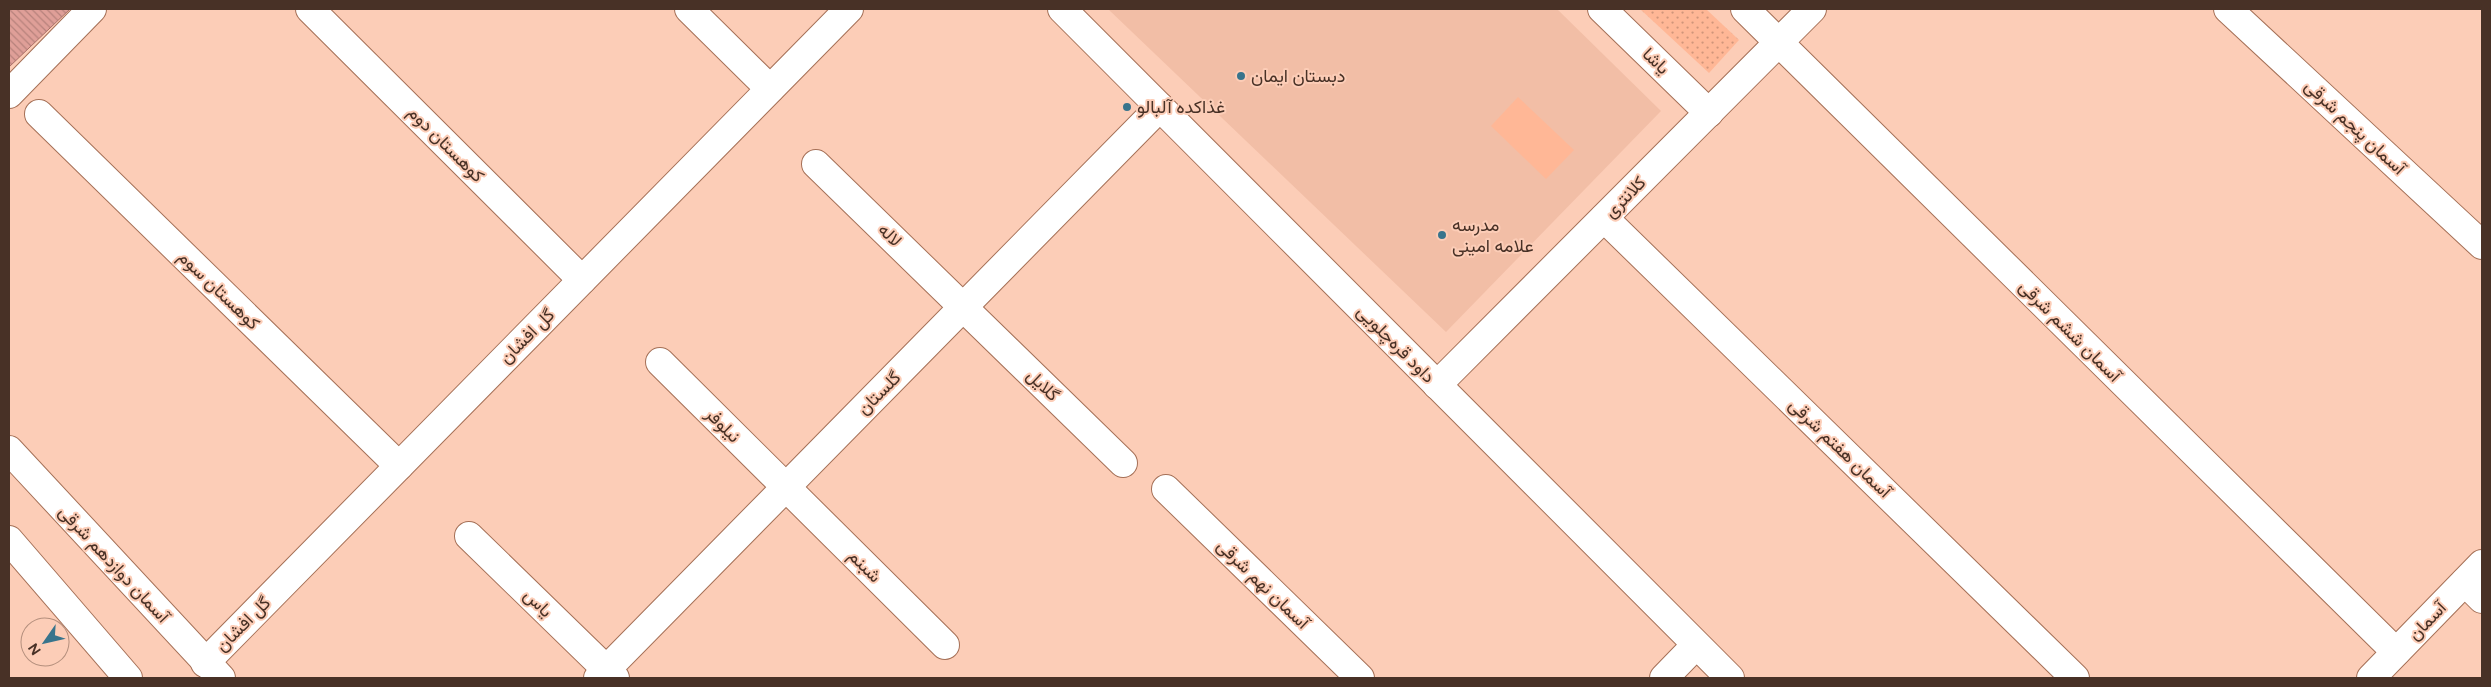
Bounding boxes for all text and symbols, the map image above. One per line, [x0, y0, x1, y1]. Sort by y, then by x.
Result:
street label: یاشا [1638, 43, 1674, 79]
place label: دبستان ایمان [1251, 65, 1345, 87]
marker: دبستان ایمان [1235, 70, 1247, 82]
street label: آسمان پنجم شرقی [2299, 75, 2411, 181]
place label: غذاکده آلبالو [1137, 96, 1225, 118]
street label: کوهستان دوم [402, 101, 489, 188]
marker: غذاکده آلبالو [1121, 101, 1133, 113]
street label: کلانتری [1600, 172, 1650, 222]
place label: مدرسه علامه امینی [1452, 214, 1534, 257]
street label: لاله [873, 218, 907, 252]
marker: مدرسه علامه امینی [1436, 229, 1448, 241]
street label: کوهستان سوم [173, 246, 264, 335]
street label: آسمان ششم شرقی [2014, 275, 2127, 389]
street label: داود قره‌چلویی [1352, 300, 1440, 388]
street label: گل افشان [495, 304, 559, 368]
street label: گلایل [1022, 364, 1064, 406]
street label: گلستان [853, 367, 905, 419]
street label: آسمان هفتم شرقی [1784, 394, 1897, 504]
street label: نیلوفر [700, 402, 745, 447]
street label: آسمان دوازدهم شرقی [53, 501, 175, 629]
street label: آسمان نهم شرقی [1212, 534, 1315, 636]
street label: شبنم [843, 545, 886, 588]
street label: یاس [519, 584, 557, 622]
street label: گل افشان [211, 592, 275, 656]
street label: آسمان [2403, 596, 2452, 645]
north arrow [20, 617, 70, 667]
text: N [25, 640, 45, 658]

